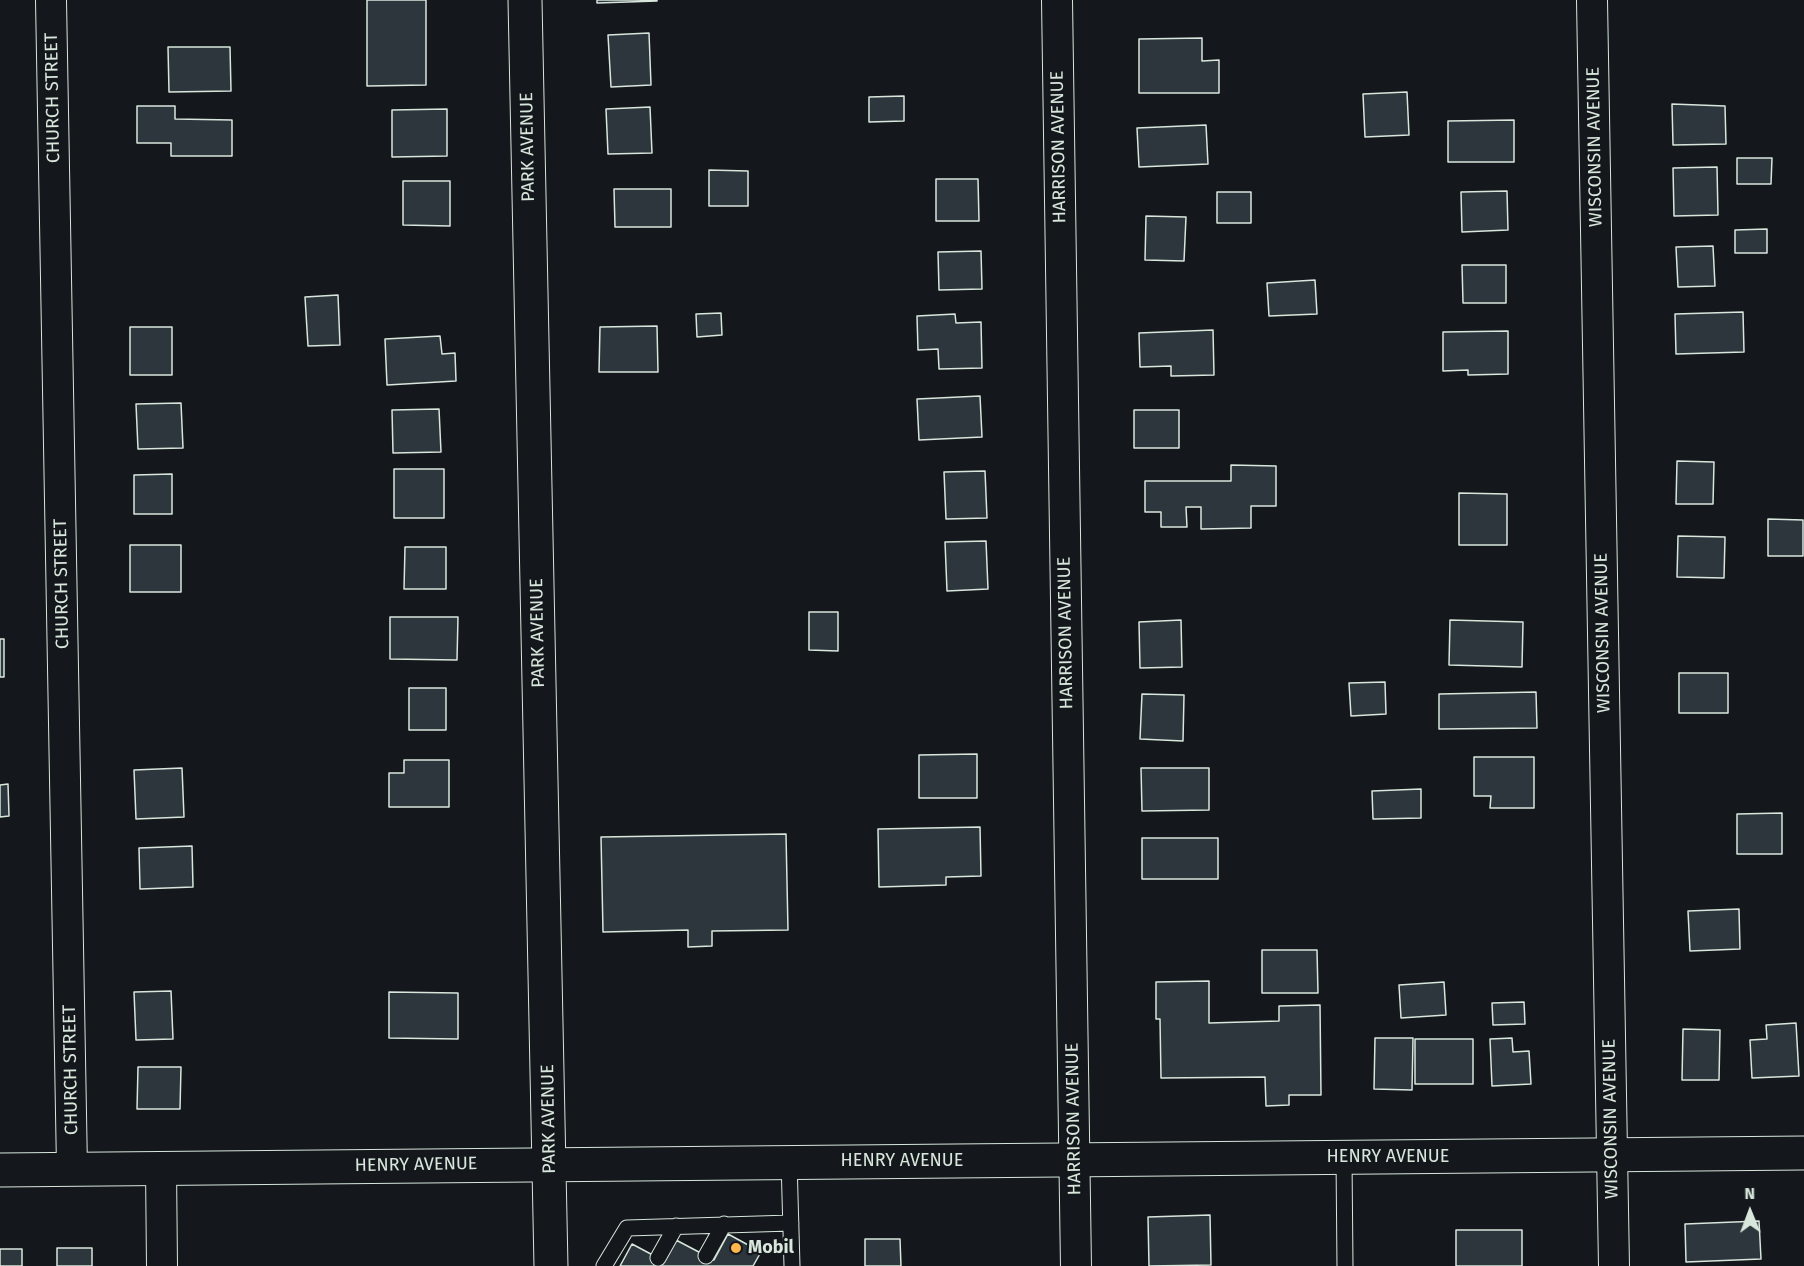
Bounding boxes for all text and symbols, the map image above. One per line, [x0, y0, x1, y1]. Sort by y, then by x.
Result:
street label: CHURCH STREET [41, 33, 65, 163]
street label: WISCONSIN AVENUE [1583, 67, 1607, 227]
street label: HARRISON AVENUE [1047, 71, 1071, 223]
street label: PARK AVENUE [516, 92, 540, 202]
street label: CHURCH STREET [50, 519, 74, 649]
street label: WISCONSIN AVENUE [1591, 553, 1615, 713]
street label: HARRISON AVENUE [1054, 557, 1078, 709]
street label: PARK AVENUE [526, 578, 550, 688]
street label: CHURCH STREET [59, 1005, 83, 1135]
street label: WISCONSIN AVENUE [1599, 1039, 1623, 1199]
street label: HARRISON AVENUE [1062, 1043, 1086, 1195]
street label: PARK AVENUE [537, 1064, 561, 1174]
street label: HENRY AVENUE [1327, 1146, 1449, 1168]
street label: HENRY AVENUE [841, 1150, 963, 1172]
street label: HENRY AVENUE [354, 1153, 478, 1177]
north arrow [1720, 1182, 1780, 1242]
text: N [1744, 1184, 1755, 1203]
place label: Mobil [748, 1237, 794, 1259]
marker: Mobil [729, 1241, 743, 1255]

